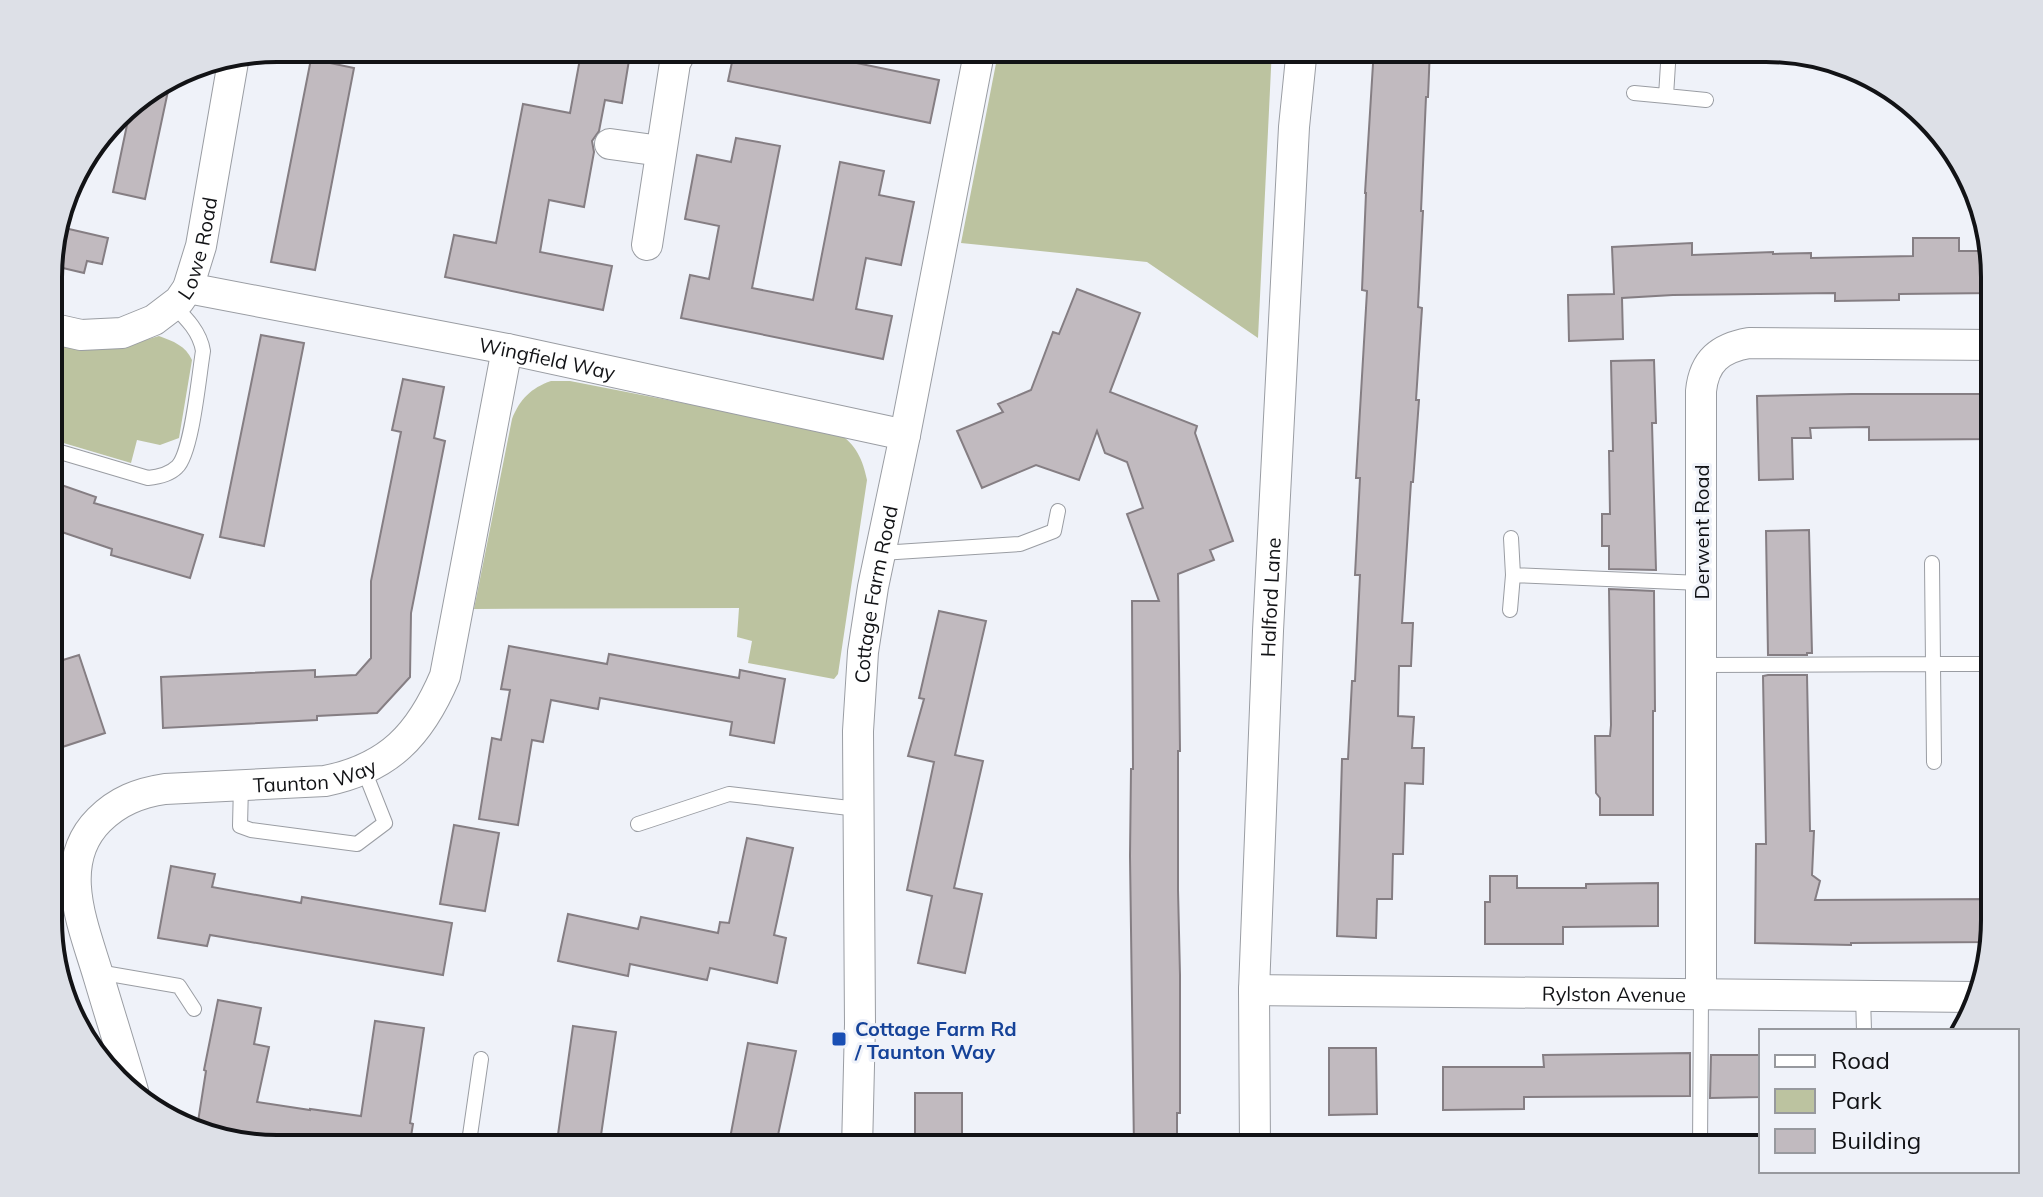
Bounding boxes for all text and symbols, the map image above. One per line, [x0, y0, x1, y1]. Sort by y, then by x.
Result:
street label: Lowe Road [172, 195, 222, 304]
street label: Wingfield Way [477, 331, 618, 385]
street label: Derwent Road [1689, 465, 1714, 599]
street label: Cottage Farm Road [849, 503, 902, 684]
street label: Halford Lane [1254, 537, 1285, 658]
street label: Taunton Way [252, 752, 381, 797]
street label: Rylston Avenue [1542, 980, 1686, 1007]
place label: Cottage Farm Rd / Taunton Way [854, 1016, 1017, 1064]
legend [1759, 1029, 2019, 1173]
marker: Cottage Farm Rd / Taunton Way [830, 1030, 848, 1048]
text: Road [1831, 1045, 1890, 1075]
text: Park [1831, 1085, 1882, 1115]
text: Building [1831, 1125, 1921, 1155]

